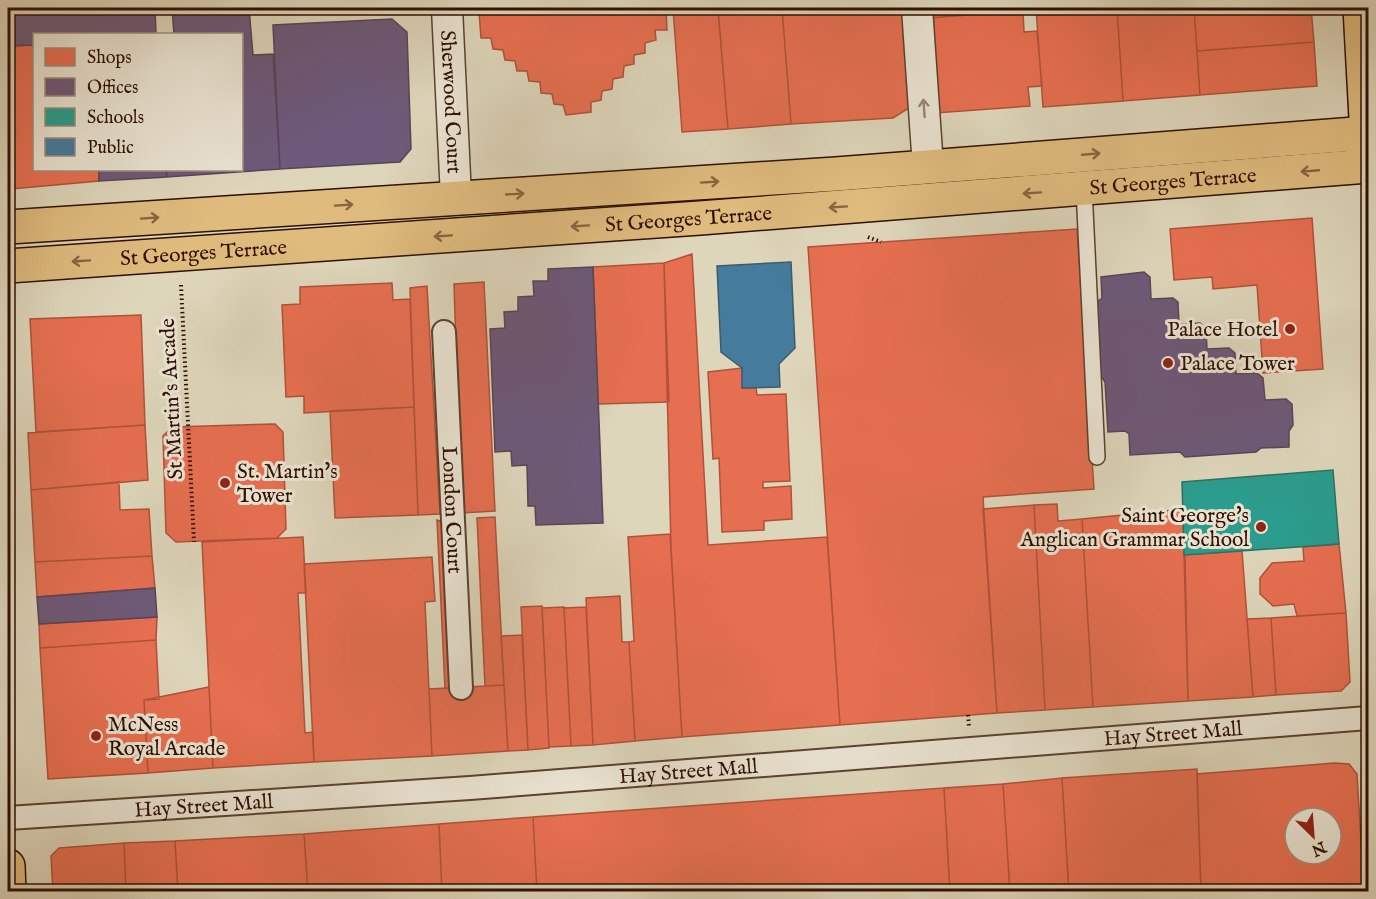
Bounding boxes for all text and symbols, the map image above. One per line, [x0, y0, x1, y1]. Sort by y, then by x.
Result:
street label: Sherwood Court [433, 30, 467, 174]
legend [33, 33, 243, 171]
text: Shops [87, 47, 132, 70]
text: Offices [87, 77, 138, 100]
one-way arrow [918, 99, 929, 119]
text: Schools [87, 107, 144, 130]
text: Public [87, 137, 134, 160]
one-way arrow [1081, 148, 1101, 159]
street label: St Georges Terrace [1089, 163, 1258, 203]
one-way arrow [1301, 166, 1321, 177]
one-way arrow [699, 177, 719, 188]
one-way arrow [504, 188, 524, 199]
one-way arrow [1023, 188, 1043, 199]
one-way arrow [334, 199, 354, 210]
street label: St Georges Terrace [604, 200, 773, 240]
one-way arrow [828, 202, 848, 213]
one-way arrow [139, 212, 159, 223]
one-way arrow [571, 221, 591, 232]
one-way arrow [434, 230, 454, 241]
street label: St Georges Terrace [119, 235, 288, 273]
one-way arrow [72, 256, 91, 267]
street label: St Martin's Arcade [155, 317, 190, 480]
place label: Palace Hotel [1167, 317, 1278, 344]
marker: Palace Hotel [1283, 322, 1297, 336]
place label: Palace Tower [1180, 351, 1295, 378]
marker: Palace Tower [1161, 356, 1175, 370]
street label: London Court [434, 445, 468, 574]
place label: St. Martin's Tower [237, 459, 338, 510]
marker: St. Martin's Tower [218, 476, 232, 490]
place label: Saint George's Anglican Grammar School [1020, 503, 1249, 554]
marker: Saint George's Anglican Grammar School [1254, 520, 1268, 534]
place label: McNess Royal Arcade [108, 712, 226, 763]
street label: Hay Street Mall [1103, 716, 1244, 754]
marker: McNess Royal Arcade [89, 729, 103, 743]
street label: Hay Street Mall [618, 754, 759, 791]
street label: Hay Street Mall [133, 789, 274, 825]
north arrow [1283, 806, 1343, 866]
text: N [1308, 835, 1330, 860]

